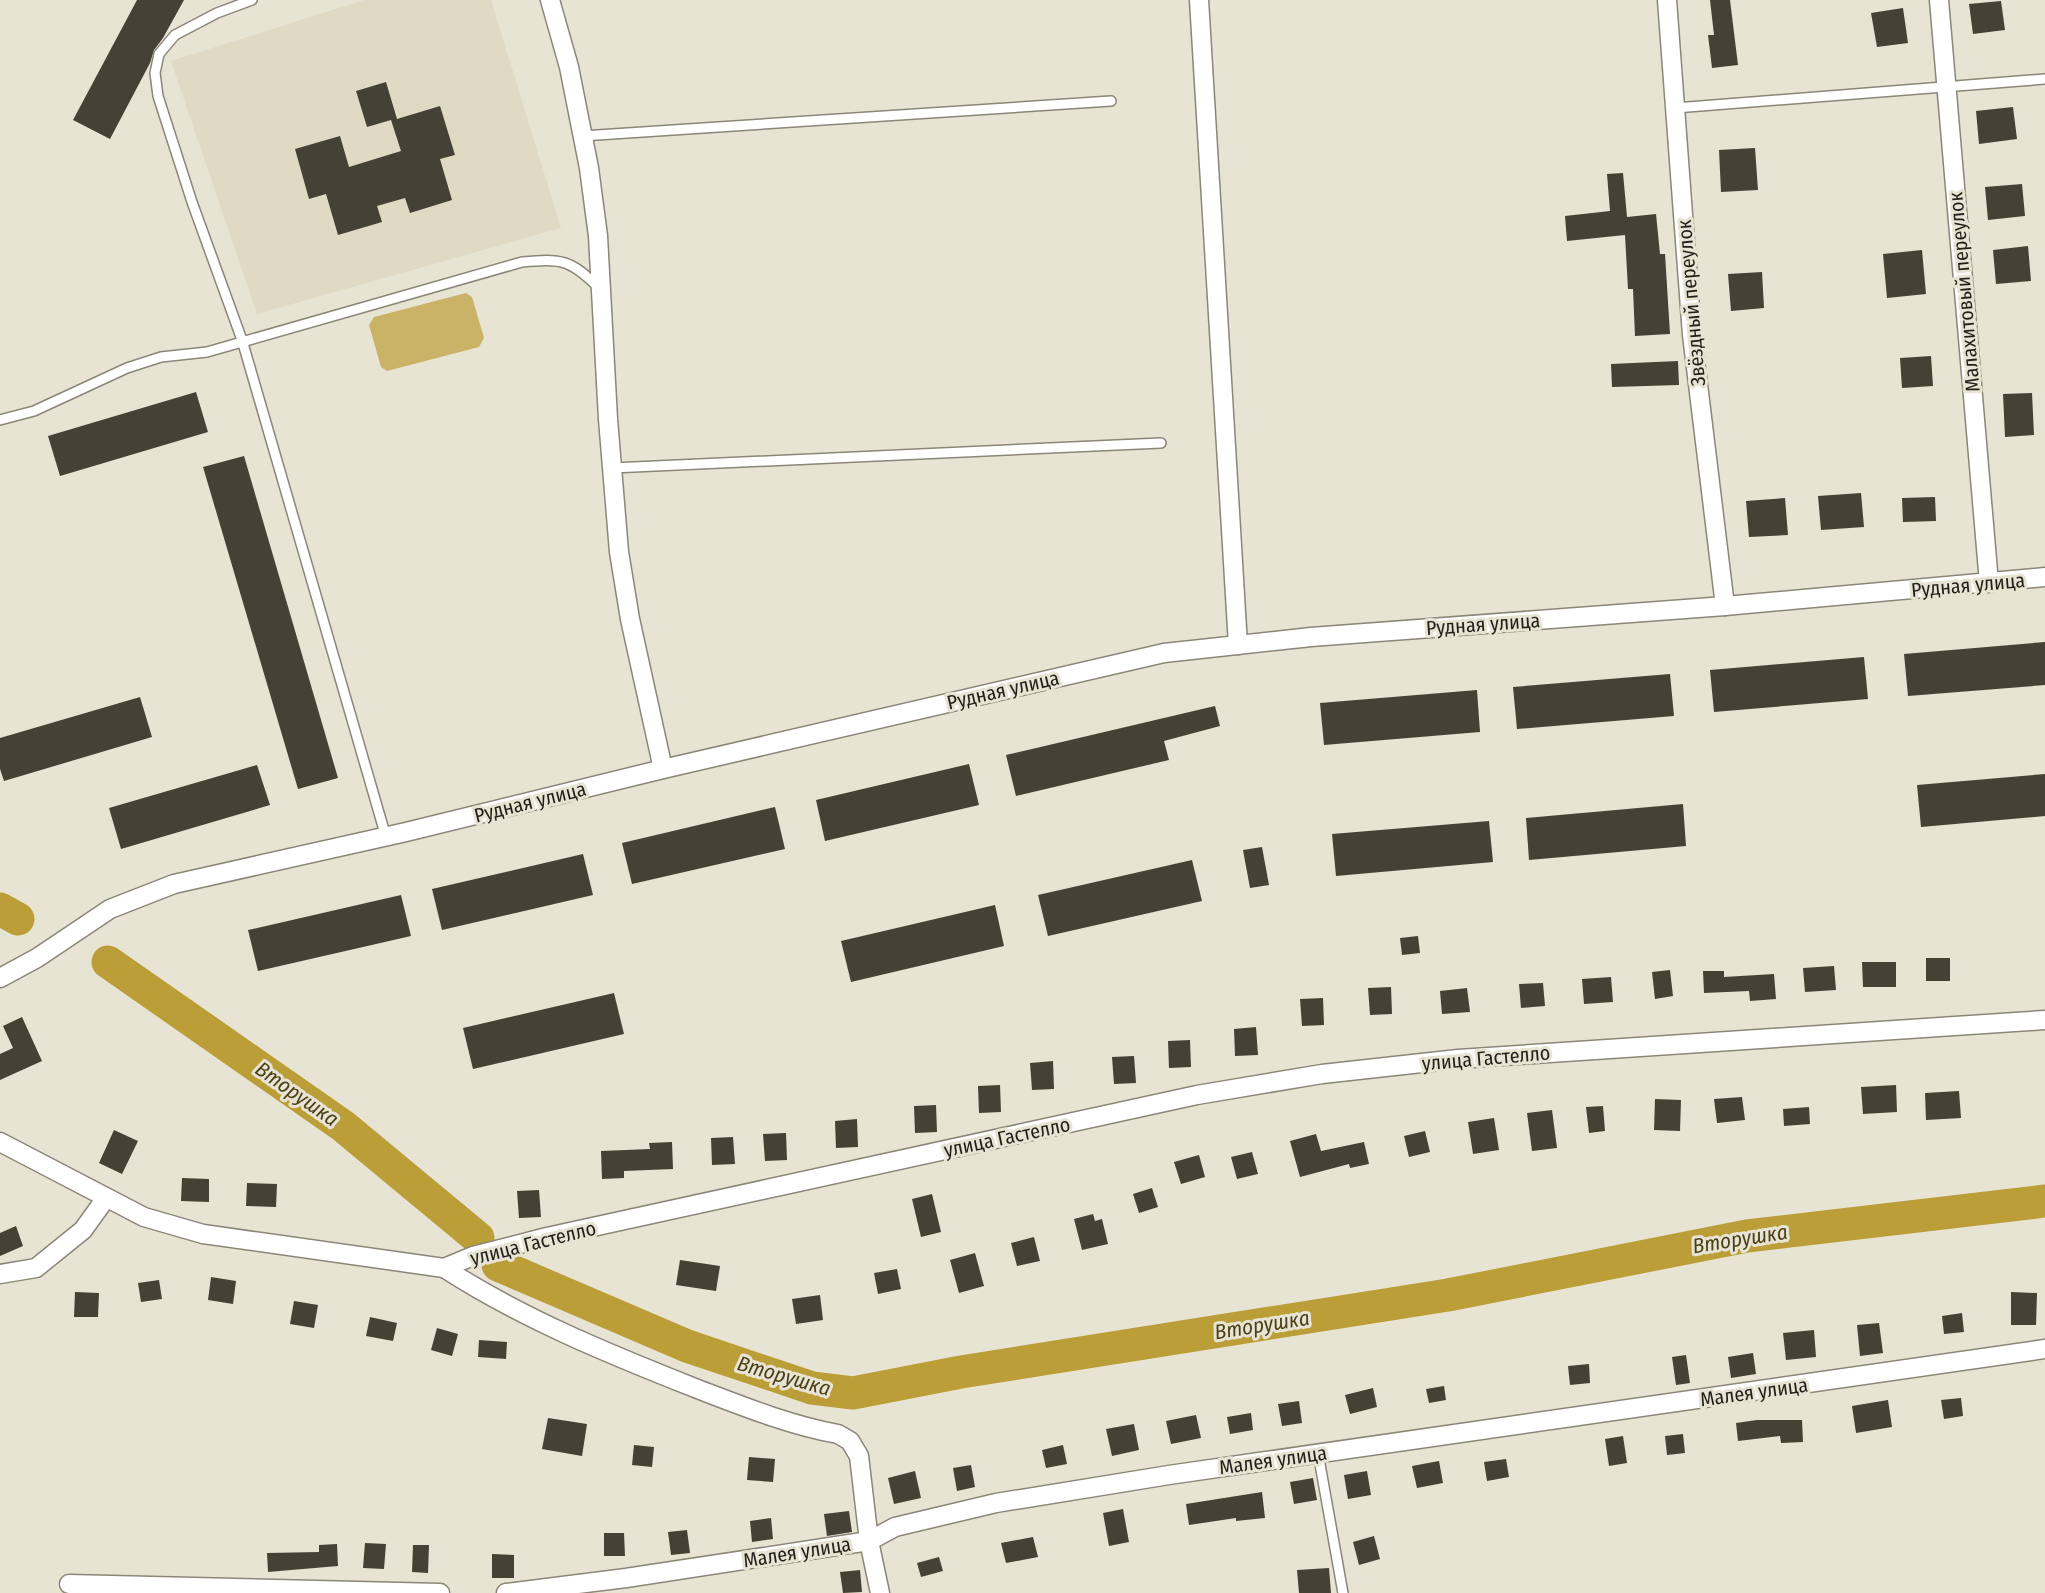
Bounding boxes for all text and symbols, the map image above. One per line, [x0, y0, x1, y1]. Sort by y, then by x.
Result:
street label: Малахитовый переулок [1943, 191, 1985, 393]
street label: Звёздный переулок [1672, 218, 1710, 387]
street label: Рудная улица [1910, 568, 2026, 602]
street label: Рудная улица [1425, 608, 1541, 640]
street label: Рудная улица [945, 665, 1061, 715]
street label: Рудная улица [472, 777, 588, 827]
street label: улица Гастелло [1421, 1040, 1551, 1076]
water label: Вторушка [250, 1056, 344, 1132]
street label: улица Гастелло [942, 1112, 1072, 1162]
street label: улица Гастелло [468, 1216, 598, 1270]
water label: Вторушка [1691, 1219, 1789, 1259]
water label: Вторушка [1213, 1305, 1311, 1345]
water label: Вторушка [734, 1350, 834, 1402]
street label: Малея улица [1699, 1373, 1809, 1411]
street label: Малея улица [1218, 1441, 1328, 1479]
street label: Малея улица [741, 1532, 853, 1572]

